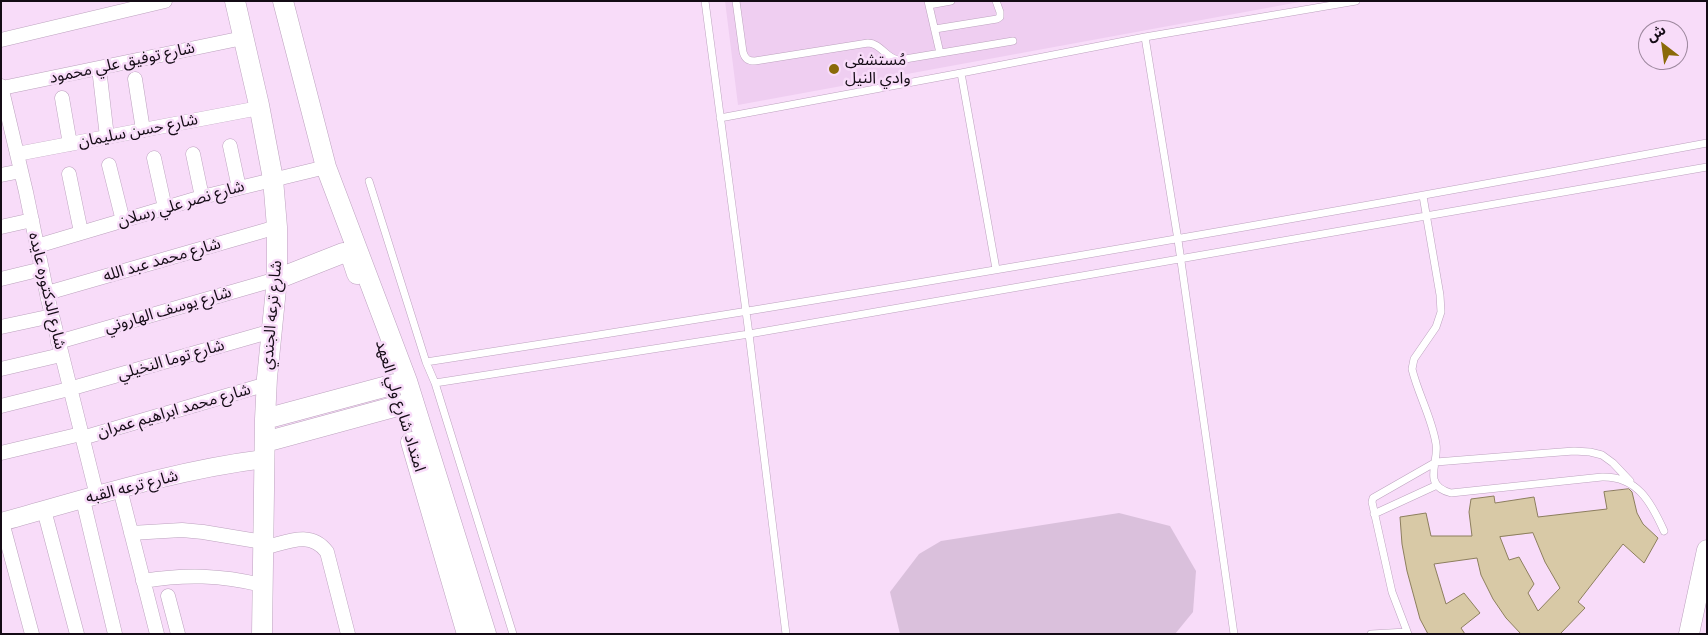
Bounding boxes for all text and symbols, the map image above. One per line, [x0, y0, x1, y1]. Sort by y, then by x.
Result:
north arrow [1638, 20, 1688, 70]
text: ش [1643, 20, 1669, 45]
street label: شارع توفيق علي محمود [47, 38, 197, 88]
place label: مُستشفى وادي النيل [845, 50, 911, 88]
marker: مُستشفى وادي النيل [827, 62, 841, 76]
street label: شارع حسن سليمان [77, 110, 199, 152]
street label: شارع نصر علي رسلان [115, 177, 247, 231]
street label: شارع الدكتوره عايده [24, 231, 70, 351]
street label: شارع محمد عبد الله [101, 234, 223, 286]
street label: شارع ترعه الجندي [258, 260, 286, 370]
street label: شارع يوسف الهاروني [102, 283, 234, 337]
street label: شارع توما النخيلي [115, 336, 227, 384]
street label: امتداد شارع ولي العهد [371, 338, 429, 474]
street label: شارع محمد ابراهيم عمران [95, 380, 253, 442]
street label: شارع ترعه القبه [84, 466, 180, 508]

